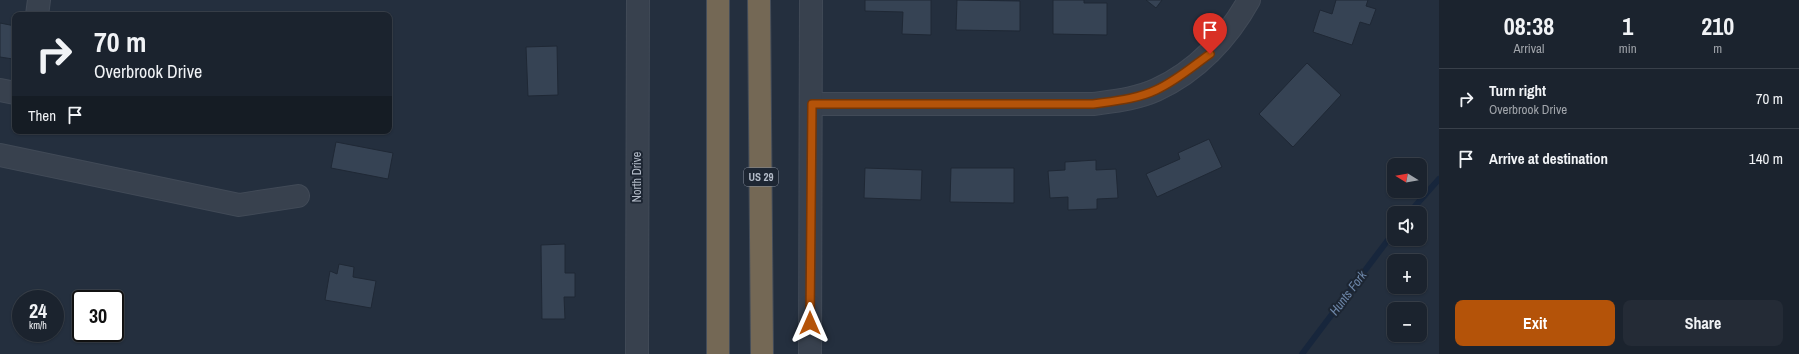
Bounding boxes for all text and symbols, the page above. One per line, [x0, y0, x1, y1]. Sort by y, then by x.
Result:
text: 08:38 [1504, 10, 1554, 42]
text: 1 [1622, 10, 1633, 42]
text: 210 [1701, 10, 1734, 42]
pin [1193, 13, 1227, 54]
icon: arrive [1199, 19, 1221, 41]
text: 70 m [94, 23, 146, 61]
icon: right [28, 28, 80, 80]
text: Arrival [1514, 40, 1544, 57]
text: min [1619, 40, 1637, 57]
text: m [1713, 40, 1722, 57]
text: Overbrook Drive [94, 59, 202, 84]
text: Turn right [1489, 80, 1546, 101]
icon: right [1455, 88, 1477, 110]
text: 70 m [1756, 88, 1783, 109]
text: Overbrook Drive [1489, 101, 1567, 118]
icon: arrive [64, 104, 86, 126]
text: Then [28, 105, 56, 126]
icon: arrive [1455, 148, 1477, 170]
text: Arrive at destination [1489, 148, 1608, 169]
text: 140 m [1749, 148, 1783, 169]
street label: North Drive [629, 152, 645, 202]
north arrow [1387, 158, 1427, 198]
map controls [1387, 158, 1427, 342]
road number: US 29 [744, 168, 778, 186]
button: sound [1387, 206, 1427, 246]
button: + [1387, 254, 1427, 294]
water label: Hunts Fork [1326, 267, 1371, 319]
speed limit sign: 30 [72, 290, 124, 342]
text: 24 [29, 297, 47, 324]
button: Exit [1455, 300, 1615, 346]
button: Share [1623, 300, 1783, 346]
position arrow [789, 302, 831, 344]
button: − [1387, 302, 1427, 342]
text: km/h [29, 319, 47, 332]

